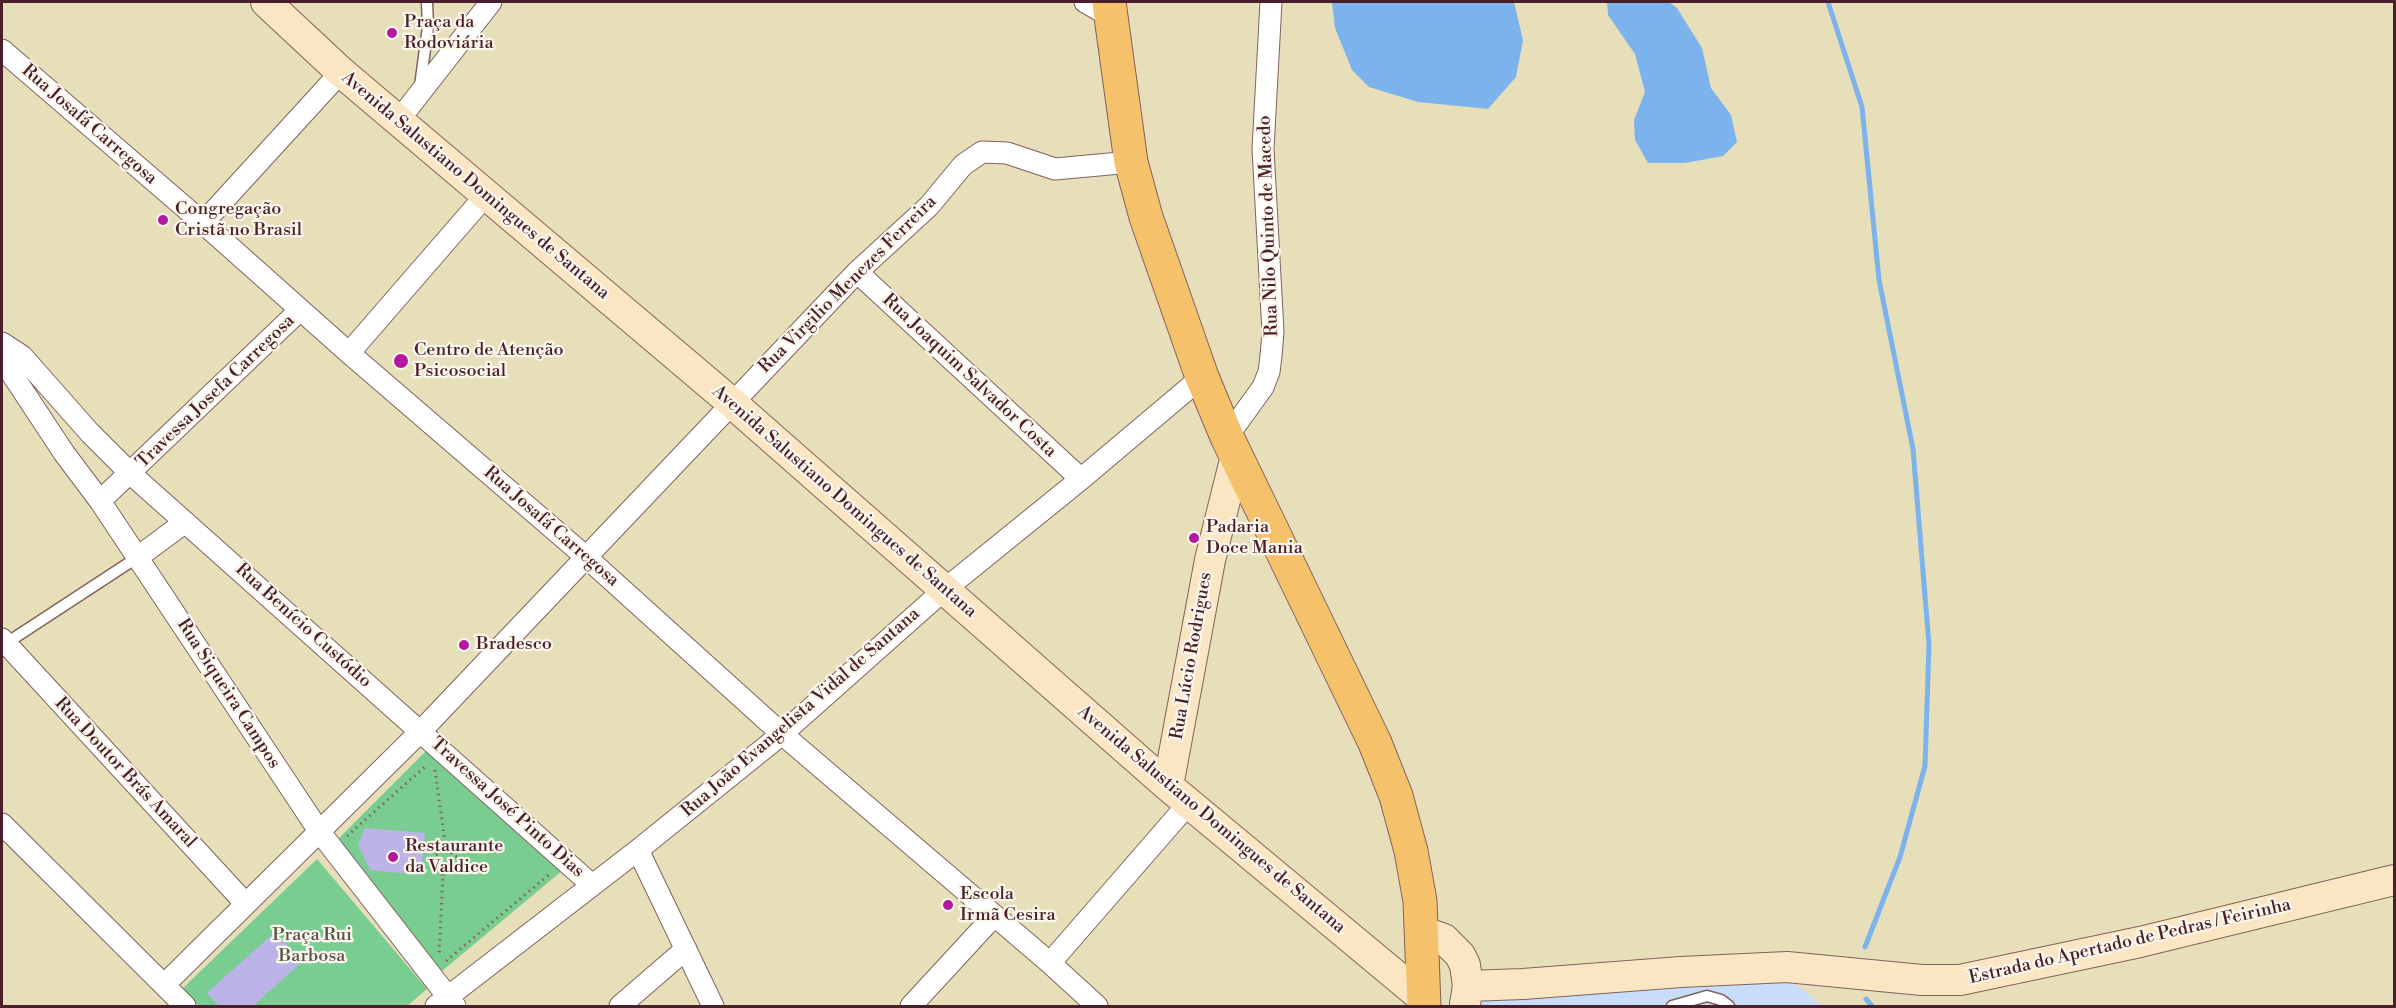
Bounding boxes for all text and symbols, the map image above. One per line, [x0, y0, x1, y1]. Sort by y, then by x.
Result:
place label: Praça da Rodoviária [404, 12, 494, 54]
marker: Praça da Rodoviária [385, 26, 399, 40]
street label: Rua Josafá Carregosa [17, 60, 161, 190]
street label: Avenida Salustiano Domingues de Santana [336, 67, 614, 305]
street label: Rua Nilo Quinto de Macedo [1254, 115, 1284, 337]
street label: Rua Virgilio Menezes Ferreira [755, 192, 941, 378]
place label: Congregação Cristã no Brasil [175, 199, 302, 242]
marker: Congregação Cristã no Brasil [156, 213, 170, 227]
street label: Rua Joaquim Salvador Costa [877, 290, 1061, 462]
street label: Travessa Josefa Carregosa [132, 311, 300, 473]
place label: Centro de Atenção Psicosocial [414, 340, 564, 382]
marker: Centro de Atenção Psicosocial [392, 352, 410, 370]
street label: Avenida Salustiano Domingues de Santana [707, 381, 981, 623]
street label: Rua Josafá Carregosa [479, 462, 623, 592]
place label: Padaria Doce Mania [1206, 517, 1303, 560]
marker: Padaria Doce Mania [1187, 531, 1201, 545]
street label: Rua Benício Custódio [230, 559, 376, 693]
street label: Rua Lúcio Rodrigues [1167, 571, 1217, 741]
street label: Rua João Evangelista Vidal de Santana [677, 604, 925, 822]
street label: Rua Siqueira Campos [171, 615, 285, 773]
place label: Bradesco [476, 634, 552, 656]
marker: Bradesco [457, 638, 471, 652]
street label: Rua Doutor Brás Amaral [50, 693, 200, 853]
street label: Avenida Salustiano Domingues de Santana [1072, 701, 1350, 939]
street label: Travessa José Pinto Dias [426, 733, 588, 883]
place label: Restaurante da Valdice [405, 836, 503, 878]
marker: Restaurante da Valdice [386, 850, 400, 864]
place label: Escola Irmã Cesira [960, 884, 1056, 926]
street label: Estrada do Apertado de Pedras / Feirinha [1967, 894, 2293, 990]
marker: Escola Irmã Cesira [941, 898, 955, 912]
park label: Praça Rui Barbosa [272, 925, 352, 968]

